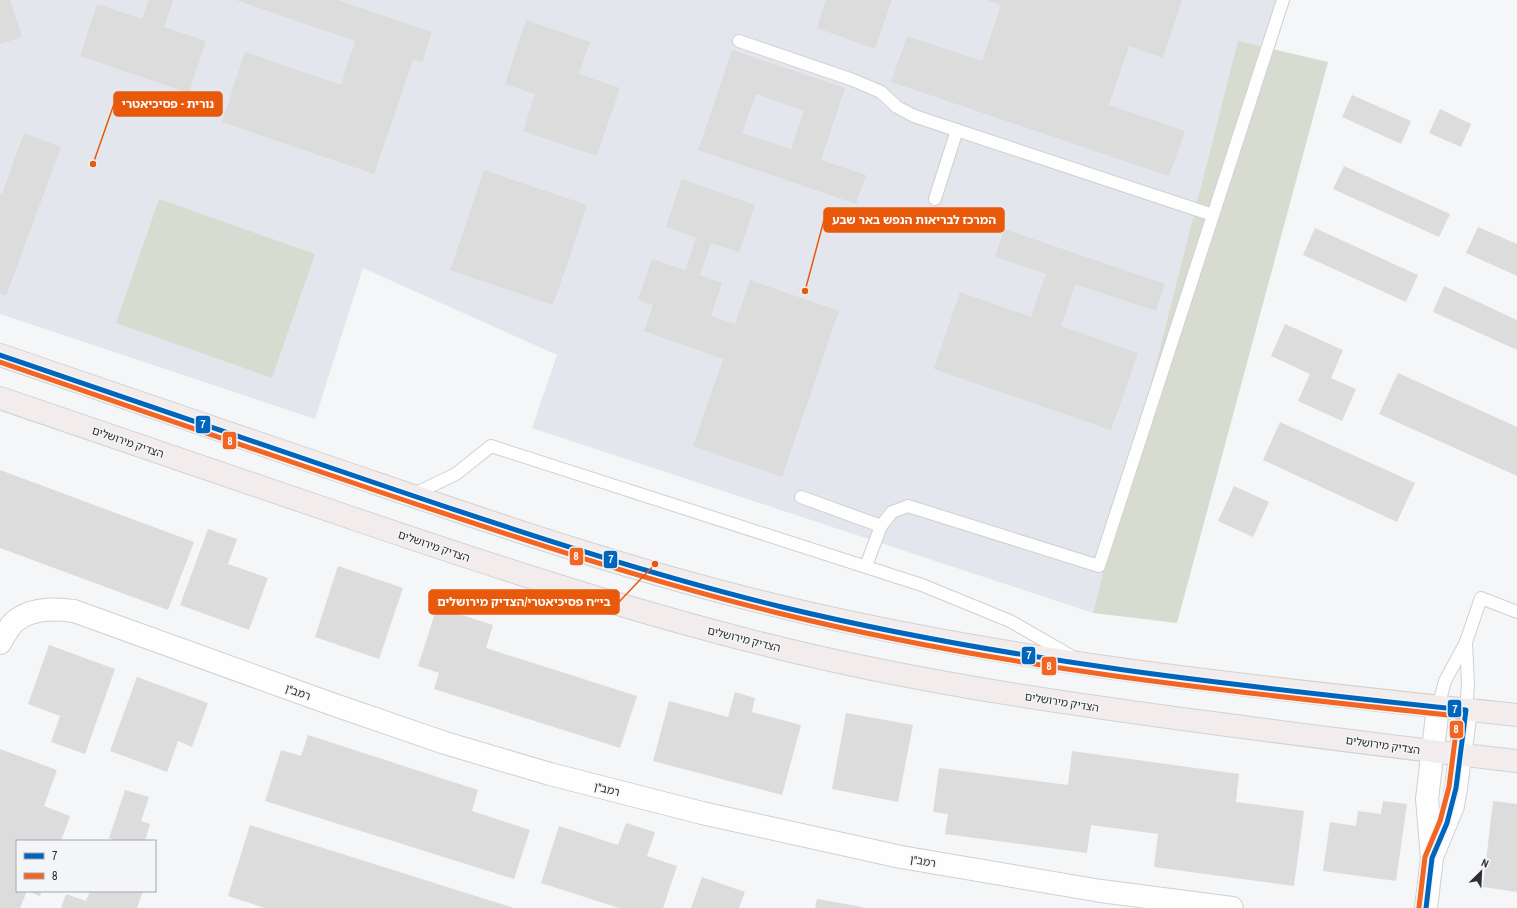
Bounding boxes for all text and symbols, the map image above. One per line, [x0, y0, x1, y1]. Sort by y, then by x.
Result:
callout: נורית - פסיכיאטרי [114, 92, 222, 116]
text: נורית - פסיכיאטרי [122, 96, 214, 112]
callout: המרכז לבריאות הנפש באר שבע [824, 208, 1004, 232]
text: המרכז לבריאות הנפש באר שבע [832, 212, 996, 228]
line badge: 7 [195, 415, 211, 434]
text: 7 [200, 417, 206, 431]
street label: הצדיק מירושלים [90, 423, 166, 461]
line badge: 8 [222, 431, 237, 450]
text: 8 [227, 434, 233, 448]
street label: הצדיק מירושלים [396, 527, 472, 565]
line badge: 8 [569, 547, 584, 566]
text: 8 [573, 549, 579, 563]
line badge: 7 [603, 550, 618, 569]
text: 7 [608, 552, 614, 566]
callout: בי״ח פסיכיאטרי/הצדיק מירושלים [429, 590, 619, 614]
text: בי״ח פסיכיאטרי/הצדיק מירושלים [437, 594, 611, 610]
street label: הצדיק מירושלים [706, 623, 782, 655]
line badge: 7 [1021, 646, 1036, 665]
text: 7 [1026, 648, 1032, 662]
line badge: 8 [1041, 656, 1057, 676]
text: 8 [1046, 659, 1052, 673]
street label: רמב"ן [283, 681, 313, 703]
street label: הצדיק מירושלים [1024, 689, 1100, 715]
line badge: 7 [1447, 699, 1462, 718]
text: 7 [1452, 702, 1458, 716]
line badge: 8 [1449, 720, 1464, 739]
text: 8 [1453, 722, 1459, 736]
street label: הצדיק מירושלים [1345, 733, 1421, 757]
street label: רמב"ן [593, 779, 621, 799]
legend [16, 840, 156, 892]
text: 7 [52, 848, 58, 864]
street label: רמב"ן [909, 852, 937, 870]
north arrow [1461, 852, 1501, 892]
text: N [1479, 855, 1491, 871]
text: 8 [52, 868, 57, 884]

